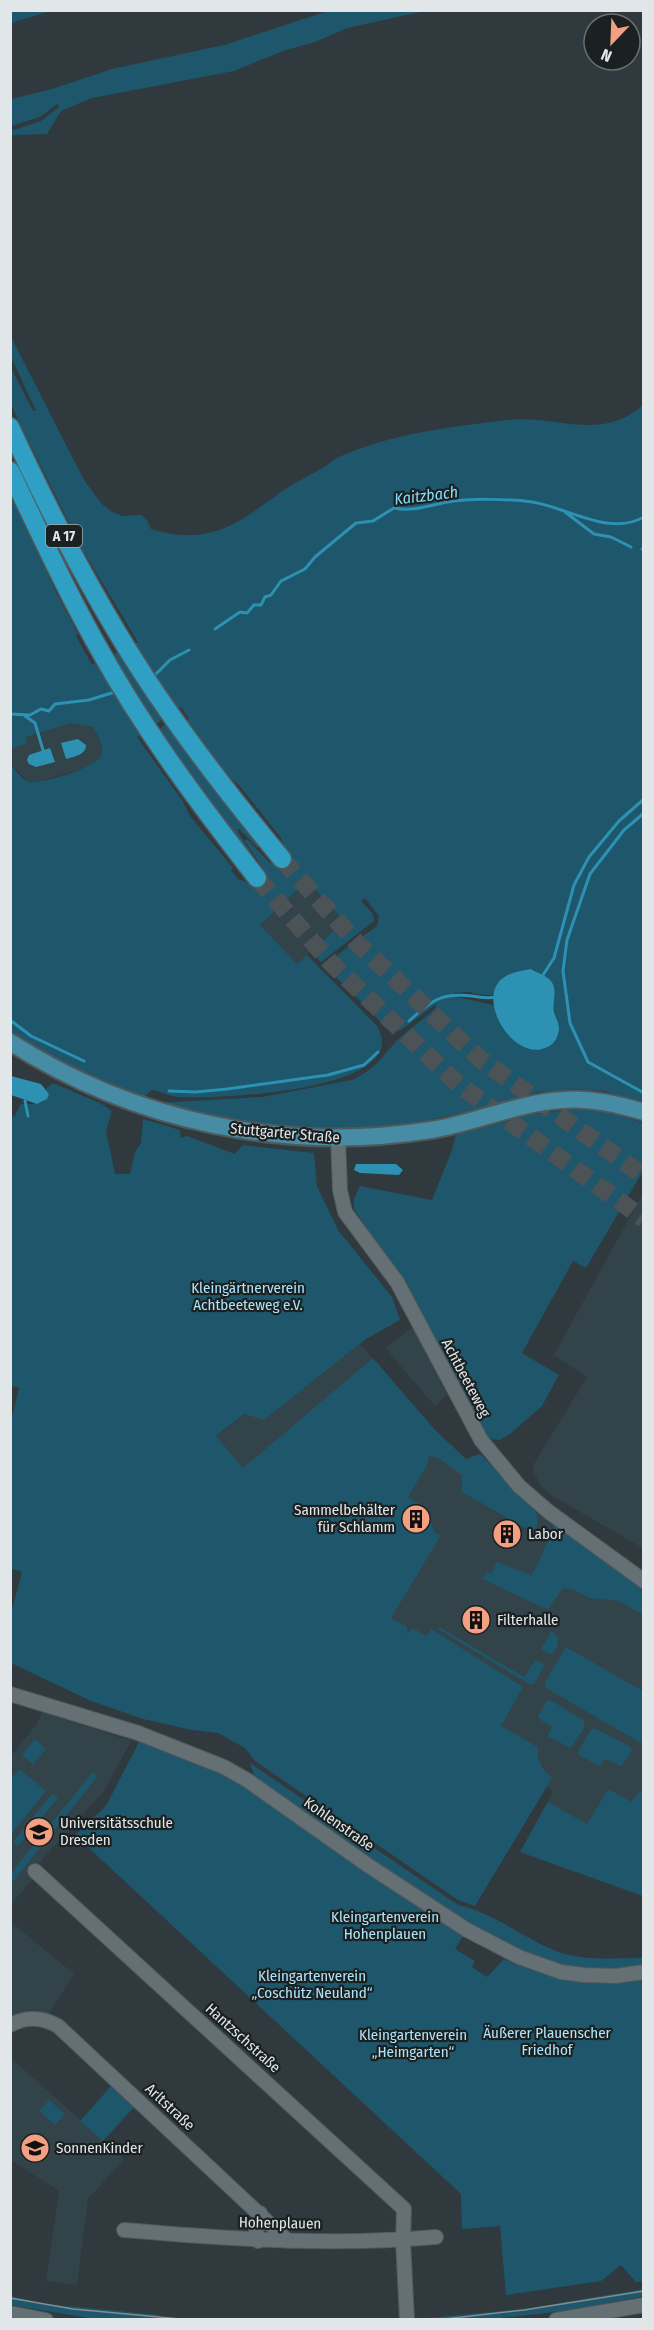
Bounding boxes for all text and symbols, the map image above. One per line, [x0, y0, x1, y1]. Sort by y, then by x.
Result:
north arrow [582, 12, 642, 72]
text: N [598, 45, 614, 66]
water label: Kaitzbach [393, 482, 459, 509]
road number: A 17 [46, 525, 82, 547]
street label: Stuttgarter Straße [229, 1119, 341, 1147]
park label: Kleingärtnerverein Achtbeeteweg e.V. [191, 1279, 305, 1314]
street label: Achtbeeteweg [438, 1336, 494, 1420]
place label: Sammelbehälter für Schlamm [294, 1501, 396, 1536]
building icon: Sammelbehälter für Schlamm [400, 1503, 432, 1535]
building icon: Labor [491, 1518, 523, 1550]
place label: Labor [528, 1525, 564, 1543]
building icon: Filterhalle [460, 1604, 492, 1636]
place label: Filterhalle [497, 1611, 559, 1629]
street label: Kohlenstraße [300, 1793, 378, 1855]
place label: Universitätsschule Dresden [60, 1814, 173, 1849]
school or university icon: Universitätsschule Dresden [23, 1816, 55, 1848]
park label: Kleingartenverein Hohenplauen [331, 1908, 439, 1943]
park label: Kleingartenverein „Coschütz Neuland“ [252, 1967, 373, 2002]
street label: Hantzschstraße [202, 2000, 284, 2076]
park label: Äußerer Plauenscher Friedhof [483, 2024, 612, 2059]
park label: Kleingartenverein „Heimgarten“ [359, 2026, 467, 2061]
street label: Arltstraße [142, 2080, 198, 2134]
school or university icon: SonnenKinder [19, 2132, 51, 2164]
place label: SonnenKinder [56, 2139, 144, 2157]
street label: Hohenplauen [239, 2213, 321, 2233]

